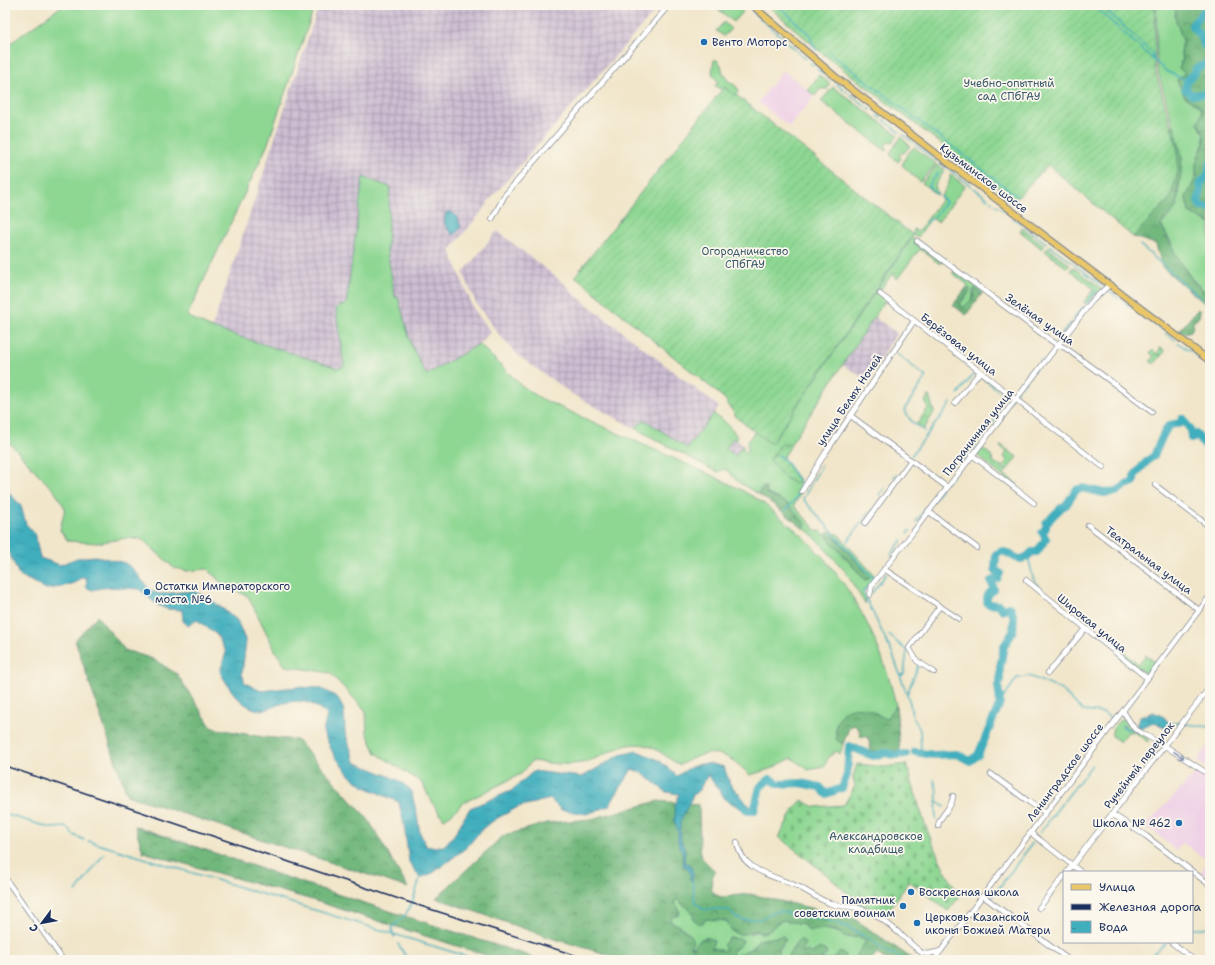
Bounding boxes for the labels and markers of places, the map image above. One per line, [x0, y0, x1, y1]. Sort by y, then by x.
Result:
place label: Венто Моторс [712, 35, 788, 50]
marker: Венто Моторс [699, 37, 709, 47]
place label: Остатки Императорского моста №6 [155, 579, 291, 607]
marker: Остатки Императорского моста №6 [142, 587, 152, 597]
place label: Школа № 462 [1092, 816, 1171, 831]
marker: Школа № 462 [1174, 818, 1184, 828]
place label: Воскресная школа [919, 885, 1019, 900]
marker: Воскресная школа [906, 887, 916, 897]
place label: Памятник советским воинам [794, 893, 895, 921]
marker: Памятник советским воинам [898, 901, 908, 911]
place label: Церковь Казанской иконы Божией Матери [925, 910, 1050, 938]
marker: Церковь Казанской иконы Божией Матери [912, 918, 922, 928]

